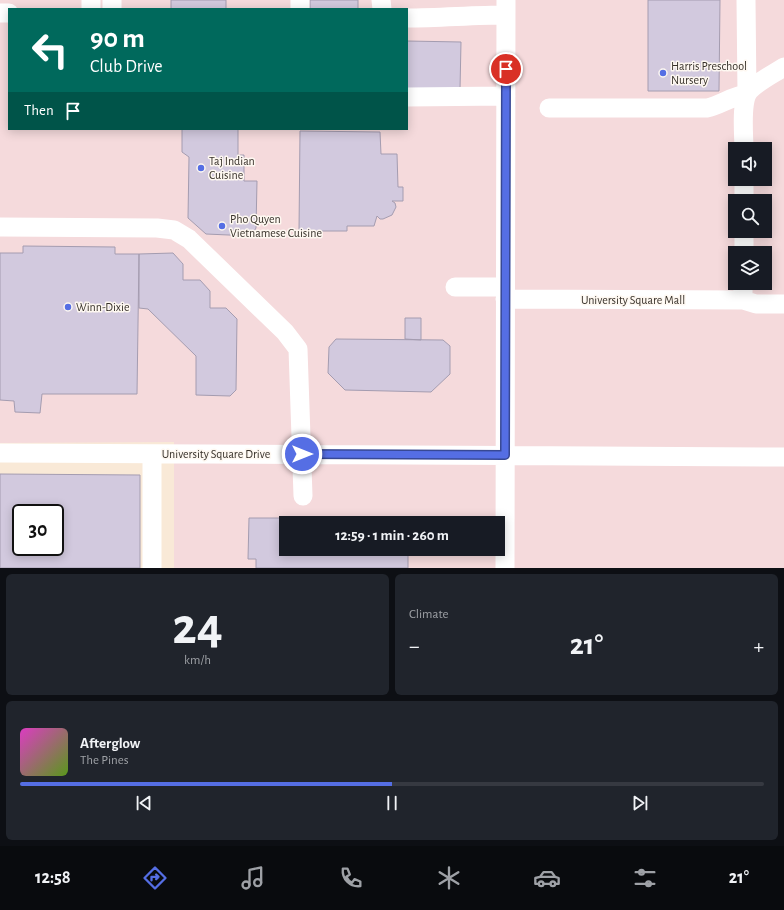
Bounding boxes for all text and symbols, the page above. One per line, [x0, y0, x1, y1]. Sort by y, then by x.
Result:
icon: left [24, 24, 76, 76]
text: 90 m [90, 25, 145, 53]
pin [489, 52, 523, 86]
text: Club Drive [90, 58, 163, 76]
icon: arrive [495, 58, 517, 80]
place label: Harris Preschool Nursery [671, 60, 747, 87]
marker: Harris Preschool Nursery [658, 68, 668, 78]
icon: arrive [62, 100, 84, 122]
text: Then [24, 103, 54, 118]
map controls [728, 142, 772, 290]
button: sound [728, 142, 772, 186]
place label: Taj Indian Cuisine [209, 155, 255, 181]
marker: Taj Indian Cuisine [196, 163, 206, 173]
button: search [728, 194, 772, 238]
place label: Pho Quyen Vietnamese Cuisine [230, 213, 322, 239]
marker: Pho Quyen Vietnamese Cuisine [217, 221, 227, 231]
button: layers [728, 246, 772, 290]
street label: University Square Mall [581, 294, 685, 307]
place label: Winn-Dixie [76, 301, 130, 313]
marker: Winn-Dixie [63, 302, 73, 312]
position arrow [281, 433, 323, 475]
street label: University Square Drive [162, 448, 270, 461]
speed limit sign: 30 [12, 504, 64, 556]
text: 12:59 · 1 min · 260 m [335, 528, 449, 543]
text: 24 [172, 601, 223, 653]
text: Climate [409, 608, 448, 621]
text: 21° [570, 630, 603, 660]
text: − [409, 635, 420, 657]
text: + [753, 635, 764, 657]
text: km/h [184, 654, 211, 667]
text: Afterglow [80, 736, 140, 751]
text: The Pines [80, 754, 129, 767]
icon: previous [133, 792, 155, 814]
icon: pause [381, 792, 403, 814]
icon: next [629, 792, 651, 814]
icon: directions [141, 864, 169, 892]
icon: music [239, 864, 267, 892]
icon: phone [337, 864, 365, 892]
icon: climate [435, 864, 463, 892]
icon: car [533, 864, 561, 892]
icon: filters [631, 864, 659, 892]
text: 12:58 [35, 869, 71, 887]
text: 21° [729, 869, 749, 887]

